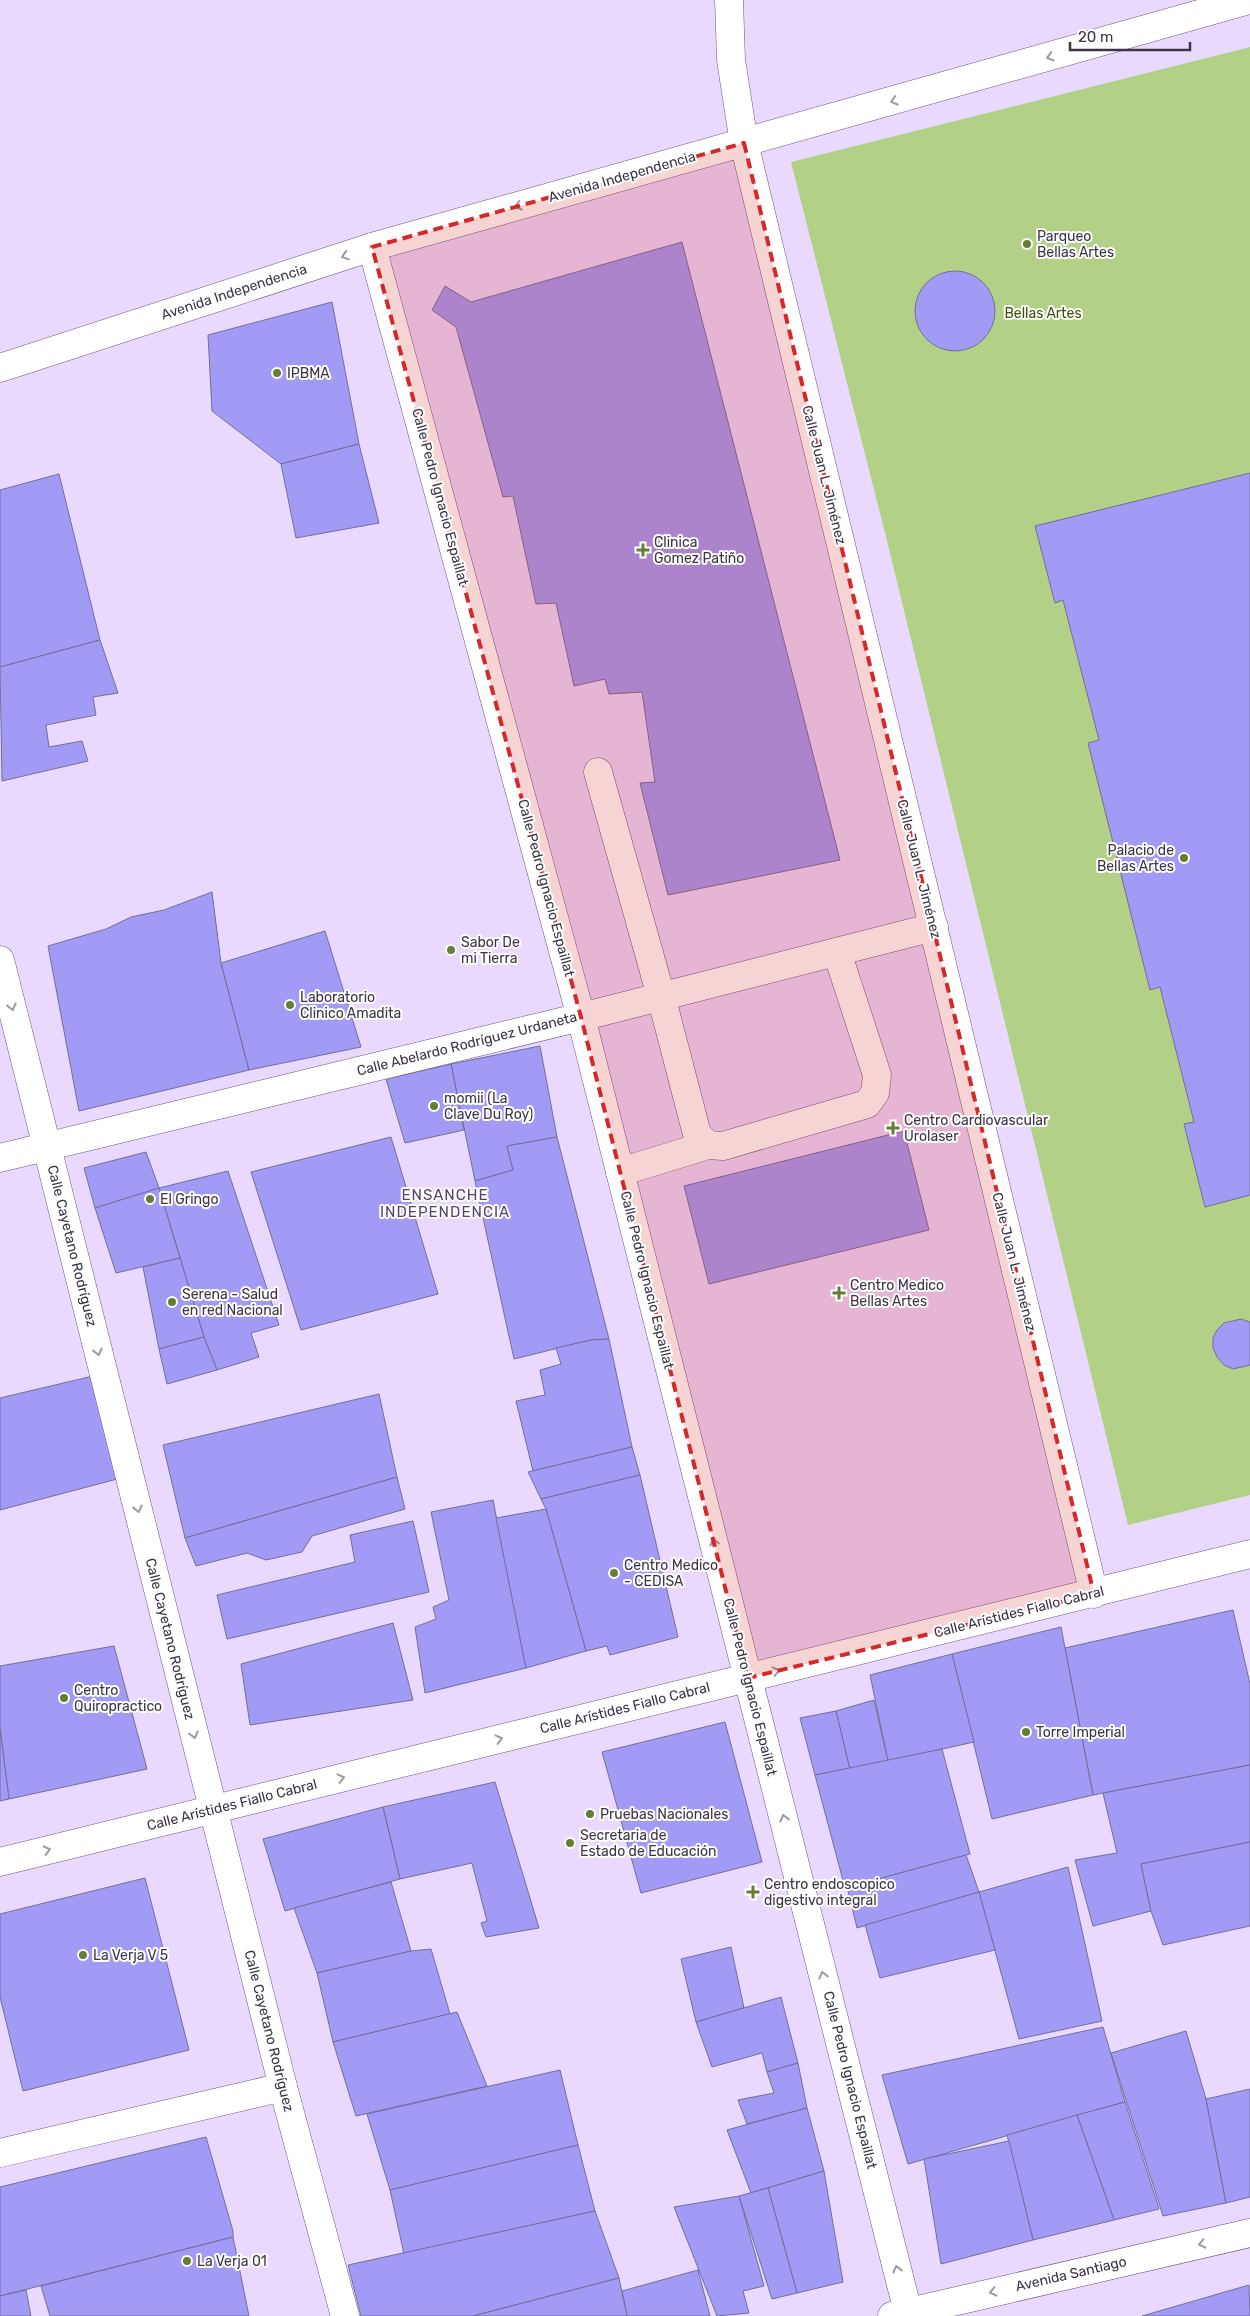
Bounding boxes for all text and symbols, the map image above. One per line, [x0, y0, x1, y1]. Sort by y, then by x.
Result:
scale bar [1070, 20, 1190, 52]
text: 20 m [1078, 28, 1113, 46]
one-way arrow [1047, 51, 1055, 61]
one-way arrow [890, 95, 899, 105]
street label: Avenida Independencia [546, 148, 698, 206]
one-way arrow [514, 200, 523, 211]
place label: Parqueo Bellas Artes [1037, 228, 1114, 261]
marker: Parqueo Bellas Artes [1021, 238, 1033, 250]
one-way arrow [342, 250, 350, 260]
street label: Avenida Independencia [159, 260, 309, 324]
park label: Bellas Artes [1004, 305, 1082, 322]
place label: IPBMA [287, 365, 330, 382]
marker: IPBMA [271, 367, 283, 379]
street label: Calle Juan L. Jiménez [798, 404, 850, 546]
street label: Calle Pedro Ignacio Espaillat [408, 406, 472, 588]
place label: Clinica Gomez Patiño [654, 534, 744, 567]
marker: Clinica Gomez Patiño [636, 543, 650, 557]
street label: Calle Pedro Ignacio Espaillat [514, 797, 578, 979]
street label: Calle Juan L. Jiménez [893, 798, 945, 940]
place label: Palacio de Bellas Artes [1097, 842, 1174, 875]
marker: Palacio de Bellas Artes [1178, 852, 1190, 864]
place label: Sabor De mi Tierra [461, 934, 520, 967]
marker: Sabor De mi Tierra [445, 944, 457, 956]
place label: Laboratorio Clinico Amadita [300, 989, 401, 1022]
marker: Laboratorio Clinico Amadita [284, 999, 296, 1011]
one-way arrow [6, 1003, 17, 1012]
street label: Calle Abelardo Rodríguez Urdaneta [355, 1008, 579, 1080]
place label: momii (La Clave Du Roy) [444, 1090, 533, 1123]
marker: momii (La Clave Du Roy) [428, 1100, 440, 1112]
place label: Centro Cardiovascular Urolaser [904, 1112, 1049, 1145]
marker: Centro Cardiovascular Urolaser [886, 1121, 900, 1135]
street label: Calle Cayetano Rodríguez [44, 1163, 100, 1329]
district label: ENSANCHE INDEPENDENCIA [380, 1186, 510, 1221]
street label: Calle Pedro Ignacio Espaillat [617, 1189, 677, 1371]
place label: El Gringo [160, 1191, 218, 1208]
street label: Calle Juan L. Jiménez [988, 1191, 1040, 1333]
marker: El Gringo [144, 1193, 156, 1205]
place label: Centro Medico Bellas Artes [850, 1277, 944, 1310]
place label: Serena - Salud en red Nacional [182, 1286, 283, 1319]
marker: Centro Medico Bellas Artes [832, 1286, 846, 1300]
marker: Serena - Salud en red Nacional [166, 1296, 178, 1308]
one-way arrow [92, 1347, 103, 1356]
one-way arrow [132, 1505, 142, 1513]
one-way arrow [709, 1538, 719, 1546]
street label: Calle Cayetano Rodríguez [142, 1556, 198, 1722]
place label: Centro Medico - CEDISA [624, 1557, 718, 1590]
marker: Centro Medico - CEDISA [608, 1567, 620, 1579]
street label: Calle Arístides Fiallo Cabral [932, 1583, 1106, 1641]
street label: Calle Pedro Ignacio Espaillat [720, 1596, 780, 1778]
one-way arrow [771, 1666, 780, 1677]
street label: Calle Arístides Fiallo Cabral [538, 1679, 712, 1737]
place label: Centro Quiropractico [74, 1682, 162, 1715]
marker: Centro Quiropractico [58, 1692, 70, 1704]
place label: Torre Imperial [1036, 1724, 1125, 1741]
marker: Torre Imperial [1020, 1726, 1032, 1738]
one-way arrow [188, 1730, 199, 1739]
one-way arrow [494, 1734, 503, 1745]
one-way arrow [337, 1773, 346, 1784]
street label: Calle Arístides Fiallo Cabral [145, 1776, 319, 1834]
place label: Pruebas Nacionales [600, 1806, 728, 1823]
marker: Pruebas Nacionales [584, 1808, 596, 1820]
one-way arrow [779, 1814, 789, 1822]
place label: Secretaria de Estado de Educación [580, 1827, 716, 1860]
marker: Secretaria de Estado de Educación [564, 1837, 576, 1849]
one-way arrow [43, 1846, 51, 1856]
place label: Centro endoscopico digestivo integral [764, 1876, 895, 1909]
marker: Centro endoscopico digestivo integral [746, 1885, 760, 1899]
place label: La Verja V 5 [93, 1947, 168, 1964]
street label: Calle Cayetano Rodríguez [241, 1948, 297, 2114]
marker: La Verja V 5 [77, 1949, 89, 1961]
one-way arrow [818, 1971, 829, 1980]
street label: Calle Pedro Ignacio Espaillat [820, 1989, 880, 2171]
one-way arrow [1198, 2238, 1207, 2249]
place label: La Verja 01 [197, 2253, 267, 2270]
street label: Avenida Santiago [1014, 2253, 1128, 2295]
marker: La Verja 01 [181, 2255, 193, 2267]
one-way arrow [892, 2264, 903, 2273]
one-way arrow [988, 2286, 997, 2297]

